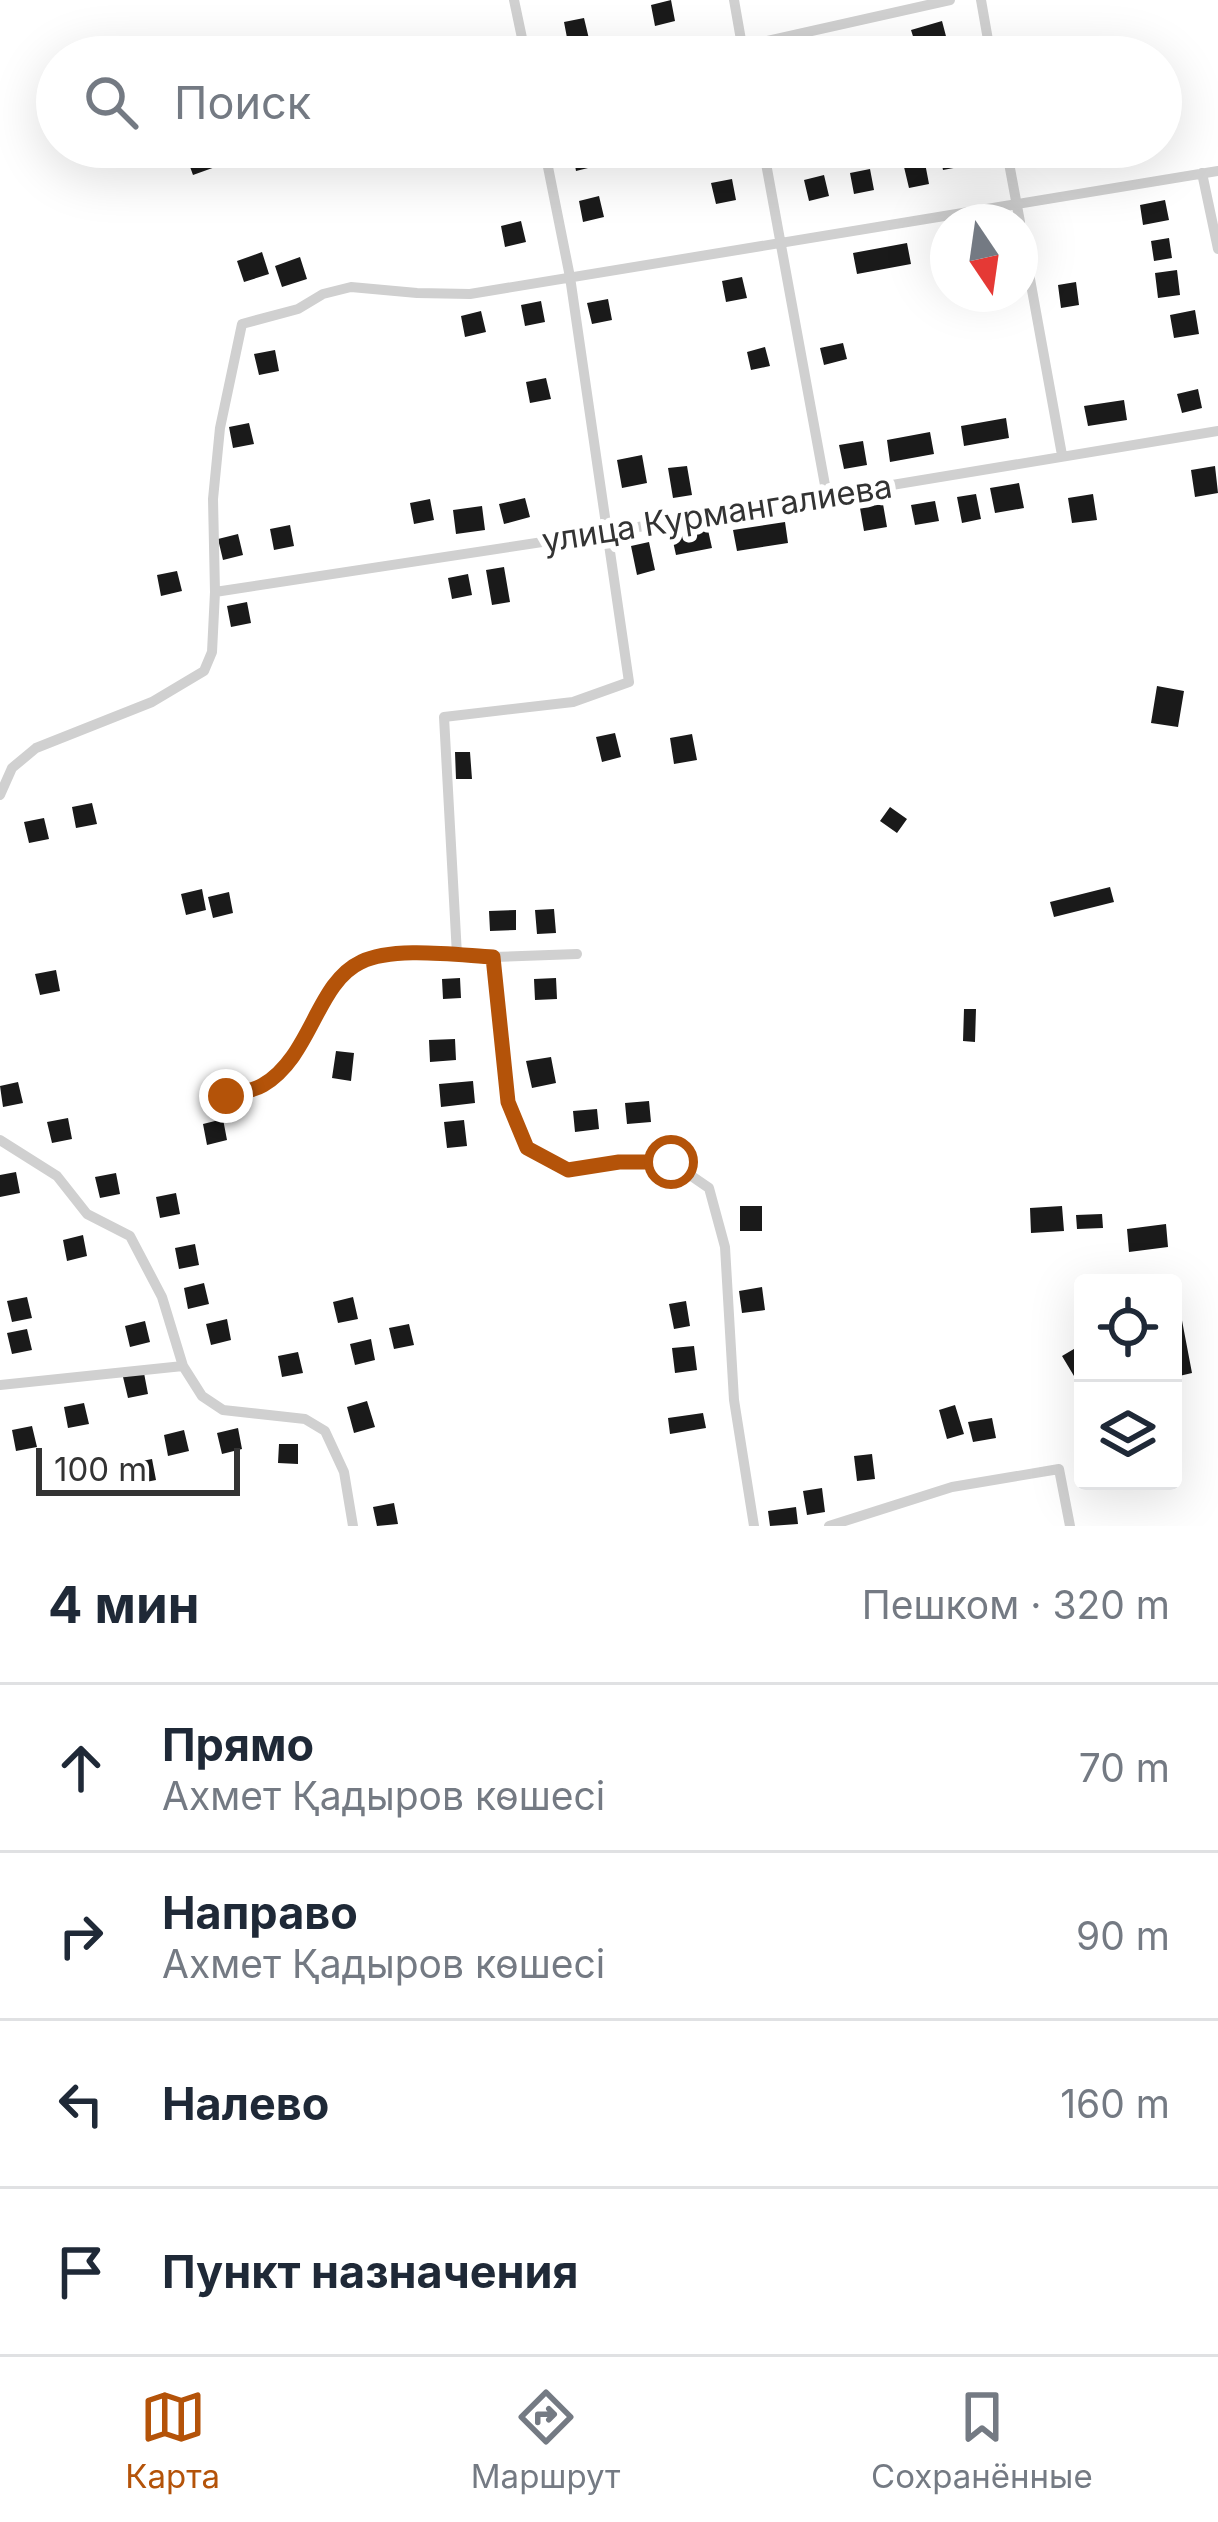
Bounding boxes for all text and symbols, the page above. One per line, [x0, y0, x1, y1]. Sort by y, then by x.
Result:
search box [36, 36, 1182, 168]
icon: search [78, 69, 144, 135]
text: Поиск [174, 75, 311, 130]
north arrow [930, 204, 1038, 312]
street label: улица Курмангалиева [539, 466, 895, 560]
route end [199, 1069, 253, 1123]
route start [644, 1135, 698, 1189]
map controls [1074, 1274, 1182, 1490]
button: locate [1074, 1274, 1182, 1382]
button: layers [1074, 1382, 1182, 1490]
scale bar [36, 1442, 240, 1495]
text: 100 m [54, 1449, 147, 1489]
text: 4 мин [48, 1574, 199, 1635]
text: Пешком · 320 m [862, 1581, 1170, 1628]
text: Прямо [162, 1717, 314, 1772]
icon: ahead [48, 1735, 114, 1801]
text: 70 m [1079, 1744, 1170, 1791]
text: Ахмет Қадыров көшесі [162, 1772, 605, 1819]
text: Направо [162, 1885, 358, 1940]
icon: right [48, 1903, 114, 1969]
text: 90 m [1076, 1912, 1170, 1959]
text: Ахмет Қадыров көшесі [162, 1940, 605, 1987]
icon: left [48, 2071, 114, 2137]
text: Налево [162, 2076, 329, 2131]
text: 160 m [1060, 2080, 1170, 2127]
icon: arrive [48, 2239, 114, 2305]
text: Пункт назначения [162, 2244, 579, 2299]
tab: Карта [125, 2384, 220, 2496]
tab: Маршрут [471, 2384, 620, 2496]
tab: Сохранённые [871, 2384, 1093, 2496]

